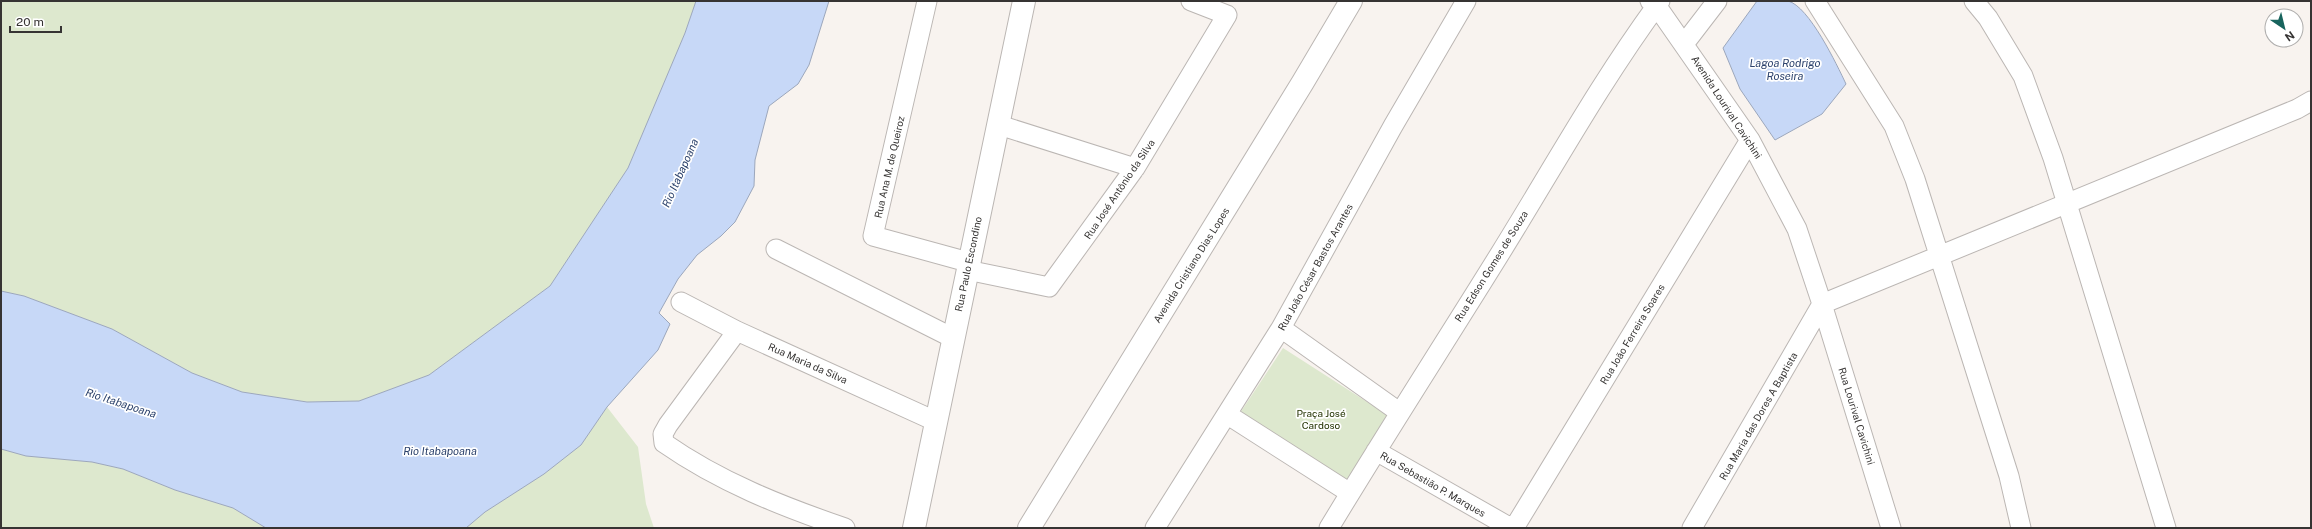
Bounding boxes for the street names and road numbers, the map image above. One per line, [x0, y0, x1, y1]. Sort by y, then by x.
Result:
street label: Avenida Lourival Cavichini [1689, 53, 1765, 161]
street label: Rua Ana M. de Queiroz [871, 115, 907, 219]
street label: Rua José Antônio da Silva [1081, 137, 1157, 241]
street label: Rua João César Bastos Arantes [1275, 201, 1355, 333]
street label: Avenida Cristiano Dias Lopes [1151, 205, 1231, 325]
street label: Rua Edson Gomes de Souza [1452, 208, 1530, 324]
street label: Rua Paulo Escondino [952, 215, 984, 313]
street label: Rua João Ferreira Soares [1597, 282, 1667, 386]
street label: Rua Maria da Silva [767, 340, 849, 386]
street label: Rua Maria das Dores A Baptista [1716, 350, 1800, 482]
street label: Rua Lourival Cavichini [1836, 366, 1878, 466]
street label: Rua Sebastião P. Marques [1378, 449, 1488, 519]

